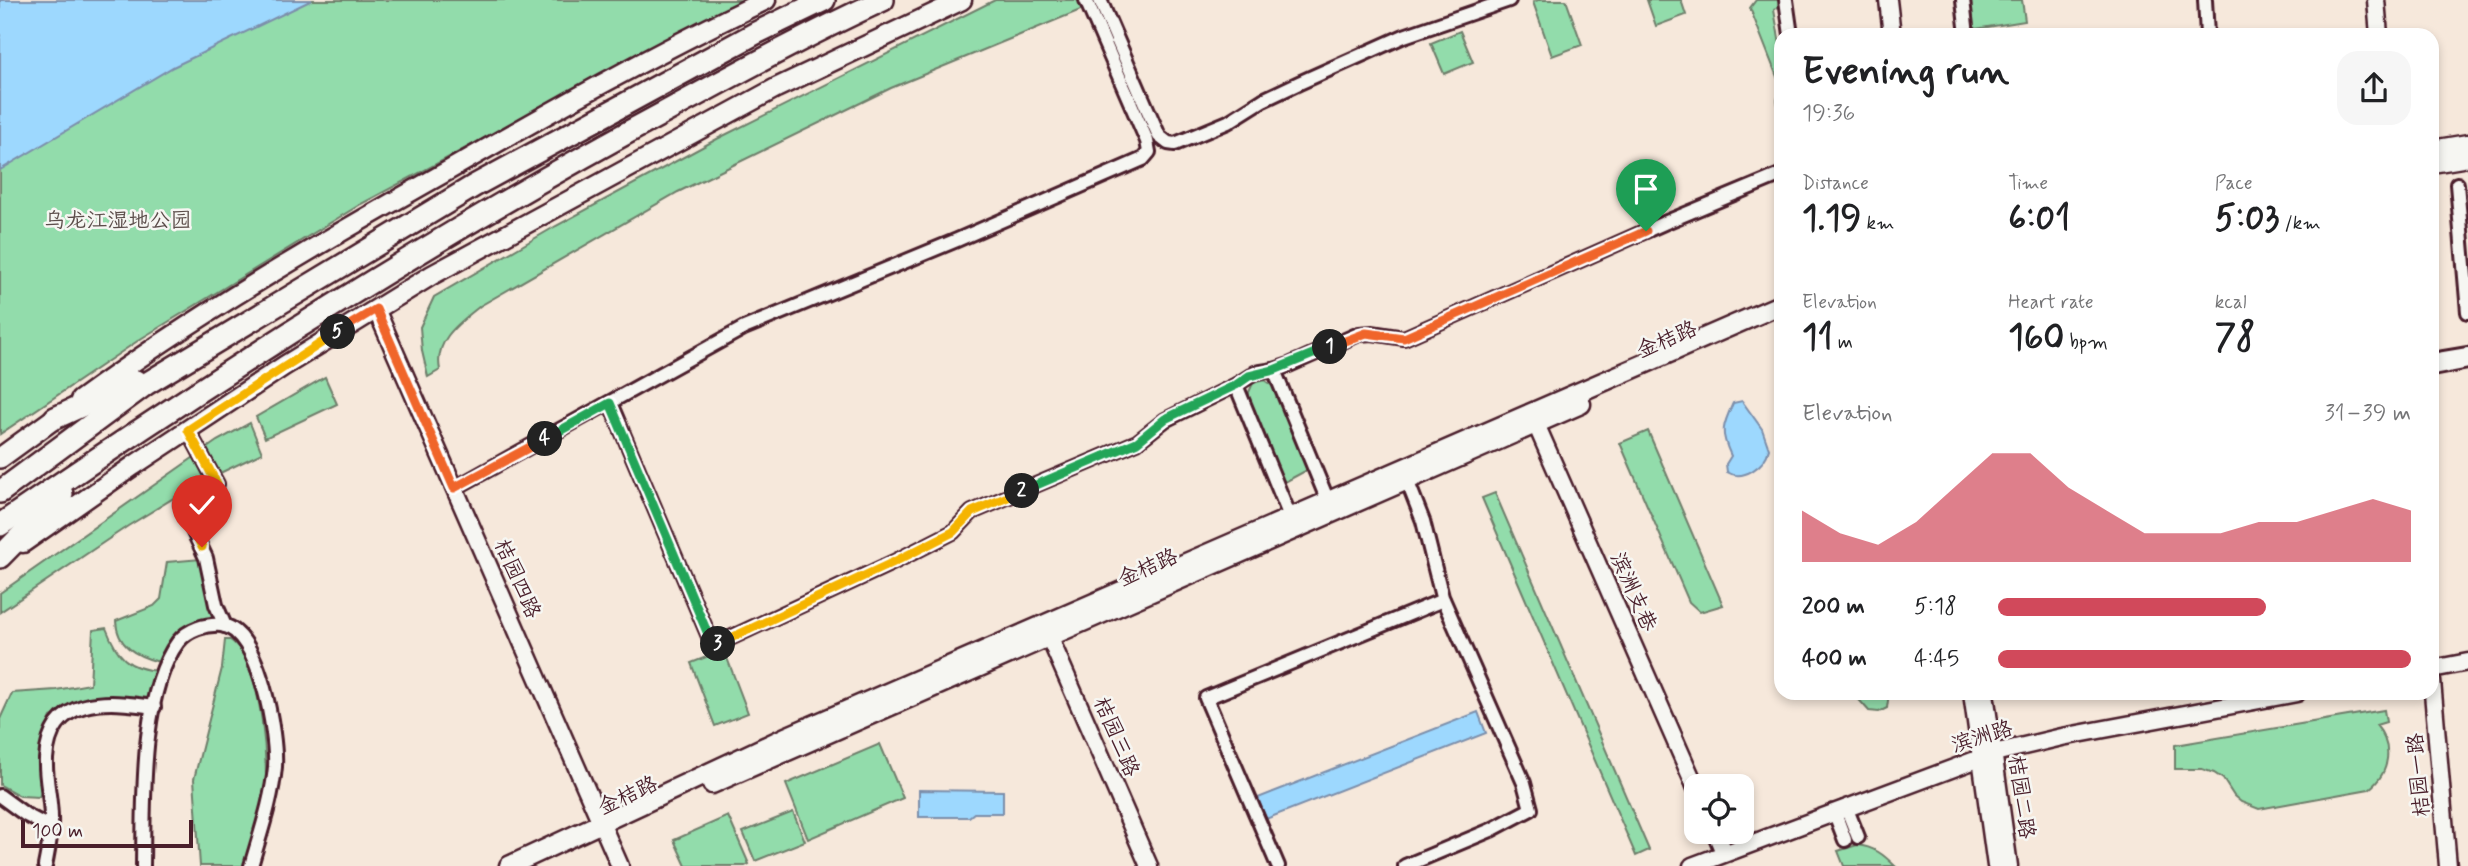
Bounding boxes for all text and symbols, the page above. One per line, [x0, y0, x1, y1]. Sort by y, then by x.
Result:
text: Evening run [1802, 48, 2009, 97]
button: share [2337, 51, 2411, 125]
text: 19:36 [1802, 99, 1855, 129]
pin [1616, 159, 1676, 231]
icon: arrive [1627, 170, 1665, 208]
text: Distance [1802, 171, 1869, 196]
text: Time [2008, 171, 2048, 196]
text: Pace [2215, 171, 2252, 196]
text: 1.19 [1802, 196, 1861, 242]
text: 6:01 [2008, 196, 2070, 242]
text: 5:03 [2215, 196, 2279, 242]
park label: 乌龙江湿地公园 [45, 207, 192, 235]
text: km [1861, 211, 1894, 236]
text: /km [2279, 211, 2321, 236]
text: Elevation [1802, 290, 1877, 315]
text: Heart rate [2008, 290, 2094, 315]
text: kcal [2215, 290, 2247, 315]
pin: 5 [320, 314, 356, 350]
street label: 金桔路 [1633, 315, 1701, 365]
text: 11 [1802, 315, 1833, 361]
text: 160 [2008, 315, 2064, 361]
text: 78 [2215, 315, 2255, 361]
text: 5 [332, 319, 343, 344]
pin: 1 [1312, 330, 1348, 364]
text: m [1833, 330, 1853, 355]
text: bpm [2064, 330, 2108, 355]
text: 1 [1325, 334, 1334, 359]
text: Elevation [1802, 399, 1893, 429]
text: 31–39 m [2324, 399, 2411, 429]
pin: 4 [528, 422, 562, 457]
text: 4 [539, 426, 550, 451]
pin: 2 [1004, 474, 1040, 508]
pin [172, 475, 232, 547]
text: 2 [1017, 478, 1026, 503]
icon: check [183, 486, 221, 524]
street label: 桔园四路 [487, 535, 547, 623]
street label: 金桔路 [1114, 542, 1182, 594]
street label: 滨洲支巷 [1603, 548, 1663, 636]
text: 200 m [1802, 592, 1865, 622]
text: 5:18 [1914, 592, 1957, 622]
pin: 3 [700, 626, 736, 662]
text: 3 [713, 631, 722, 656]
text: 400 m [1802, 644, 1867, 674]
text: 4:45 [1914, 644, 1959, 674]
street label: 桔园三路 [1087, 693, 1145, 781]
street label: 滨洲路 [1948, 714, 2016, 760]
street label: 桔园一路 [2401, 732, 2437, 818]
street label: 桔园二路 [2001, 753, 2041, 841]
street label: 金桔路 [594, 770, 662, 822]
map controls [1684, 774, 1754, 844]
button: locate [1684, 774, 1754, 844]
scale bar [21, 817, 192, 849]
text: 100 m [32, 819, 83, 844]

